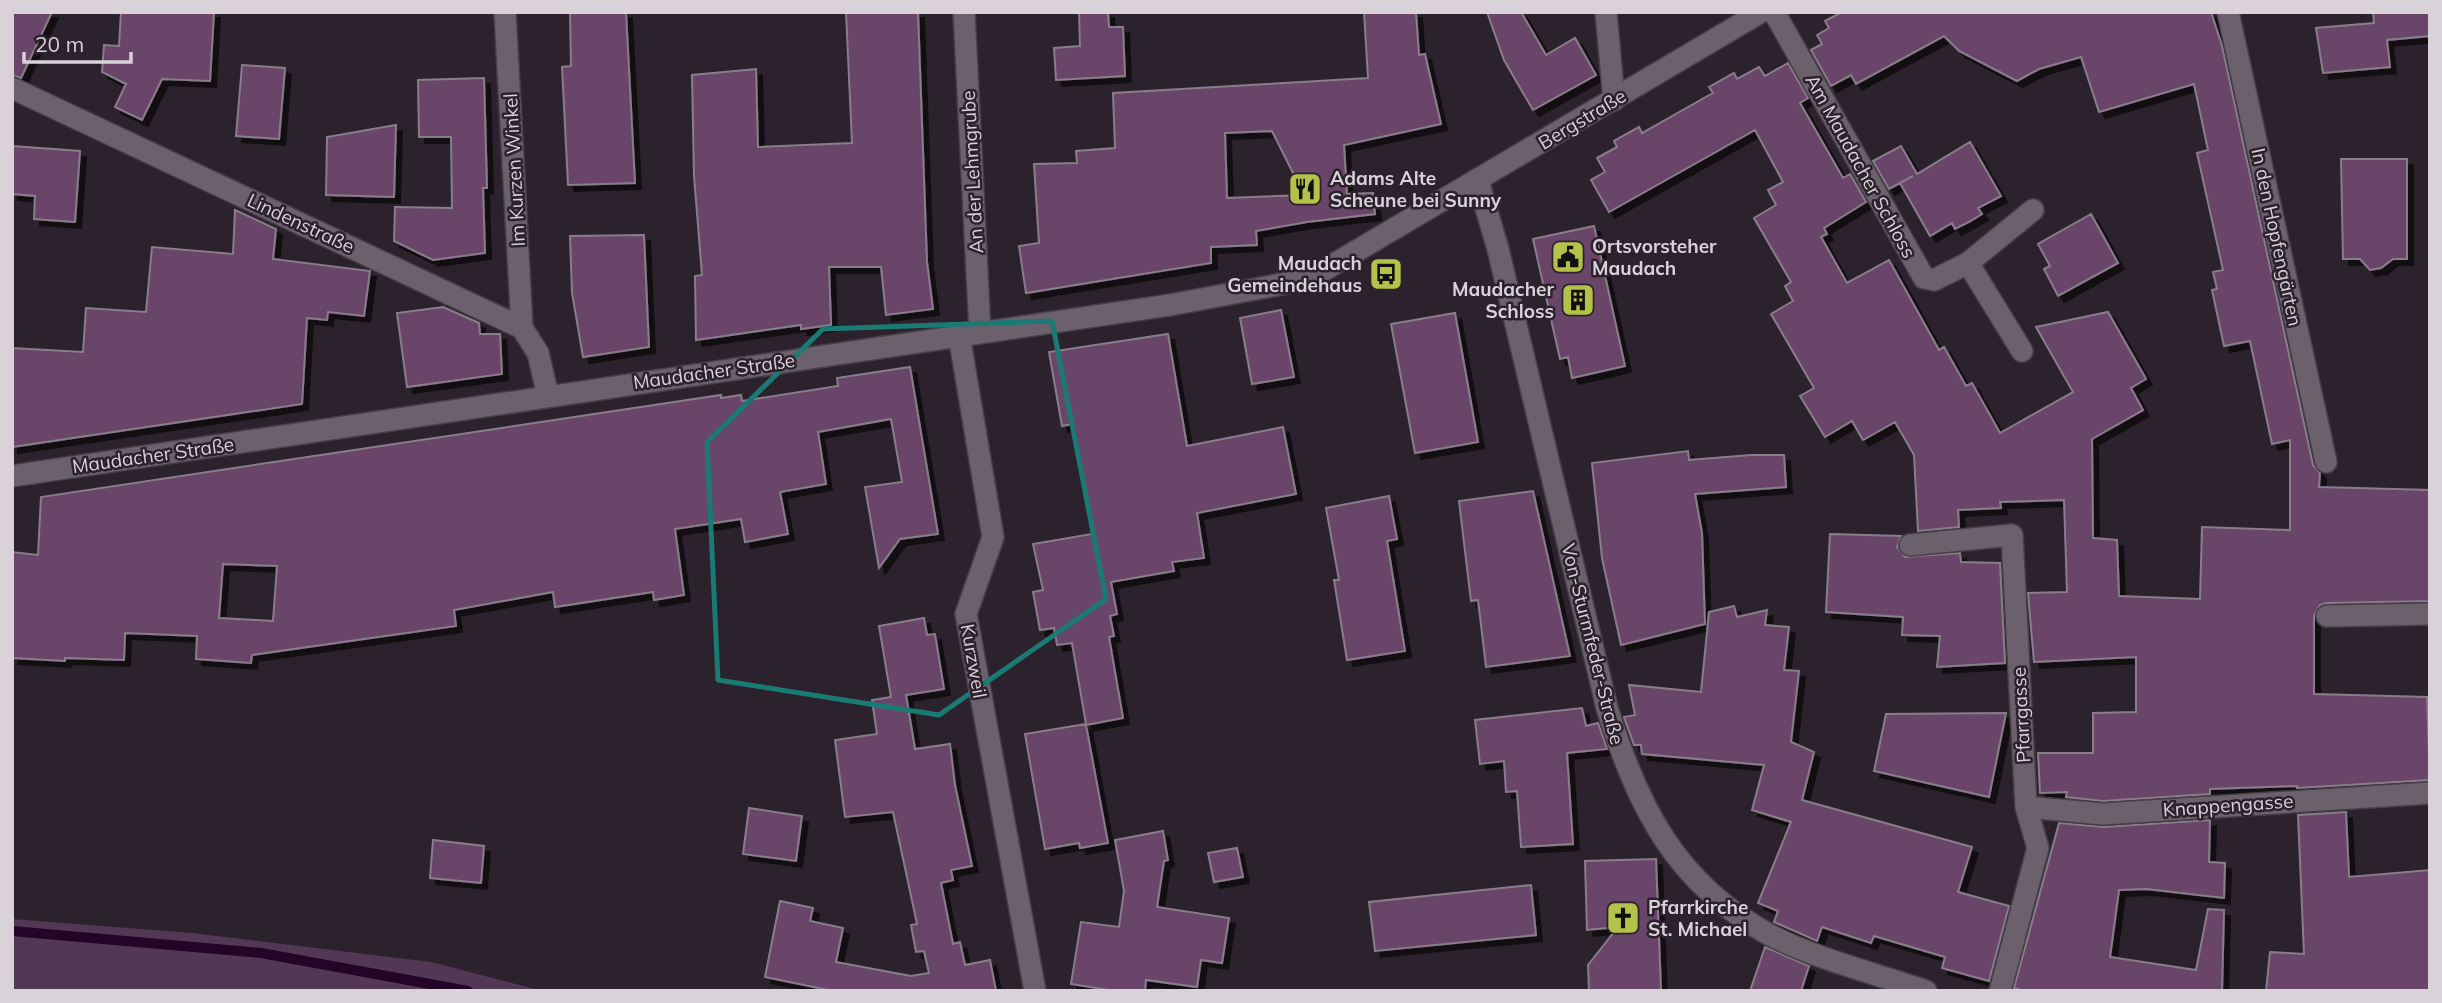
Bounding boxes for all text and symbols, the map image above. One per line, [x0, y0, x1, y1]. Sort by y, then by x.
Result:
scale bar [24, 21, 131, 65]
text: 20 m [35, 31, 84, 57]
street label: Am Maudacher Schloss [1800, 70, 1922, 262]
street label: Bergstraße [1534, 83, 1630, 155]
street label: An der Lehmgrube [956, 90, 988, 254]
street label: Im Kurzen Winkel [498, 93, 530, 247]
street label: In den Hopfengärten [2246, 146, 2308, 328]
place label: Adams Alte Scheune bei Sunny [1330, 166, 1502, 212]
restaurant icon: Adams Alte Scheune bei Sunny [1286, 170, 1324, 208]
street label: Lindenstraße [244, 188, 358, 258]
place label: Ortsvorsteher Maudach [1592, 234, 1717, 280]
public building icon: Ortsvorsteher Maudach [1549, 238, 1587, 276]
place label: Maudach Gemeindehaus [1227, 251, 1362, 297]
bus stop icon: Maudach Gemeindehaus [1367, 255, 1405, 293]
place label: Maudacher Schloss [1452, 277, 1555, 323]
building icon: Maudacher Schloss [1559, 281, 1597, 319]
street label: Maudacher Straße [632, 348, 796, 394]
street label: Maudacher Straße [71, 432, 235, 478]
street label: Von-Sturmfeder-Straße [1556, 541, 1630, 747]
street label: Kurzweil [956, 622, 992, 700]
street label: Pfarrgasse [2007, 667, 2035, 763]
street label: Knappengasse [2162, 788, 2294, 822]
place label: Pfarrkirche St. Michael [1648, 895, 1748, 941]
church icon: Pfarrkirche St. Michael [1604, 899, 1642, 937]

